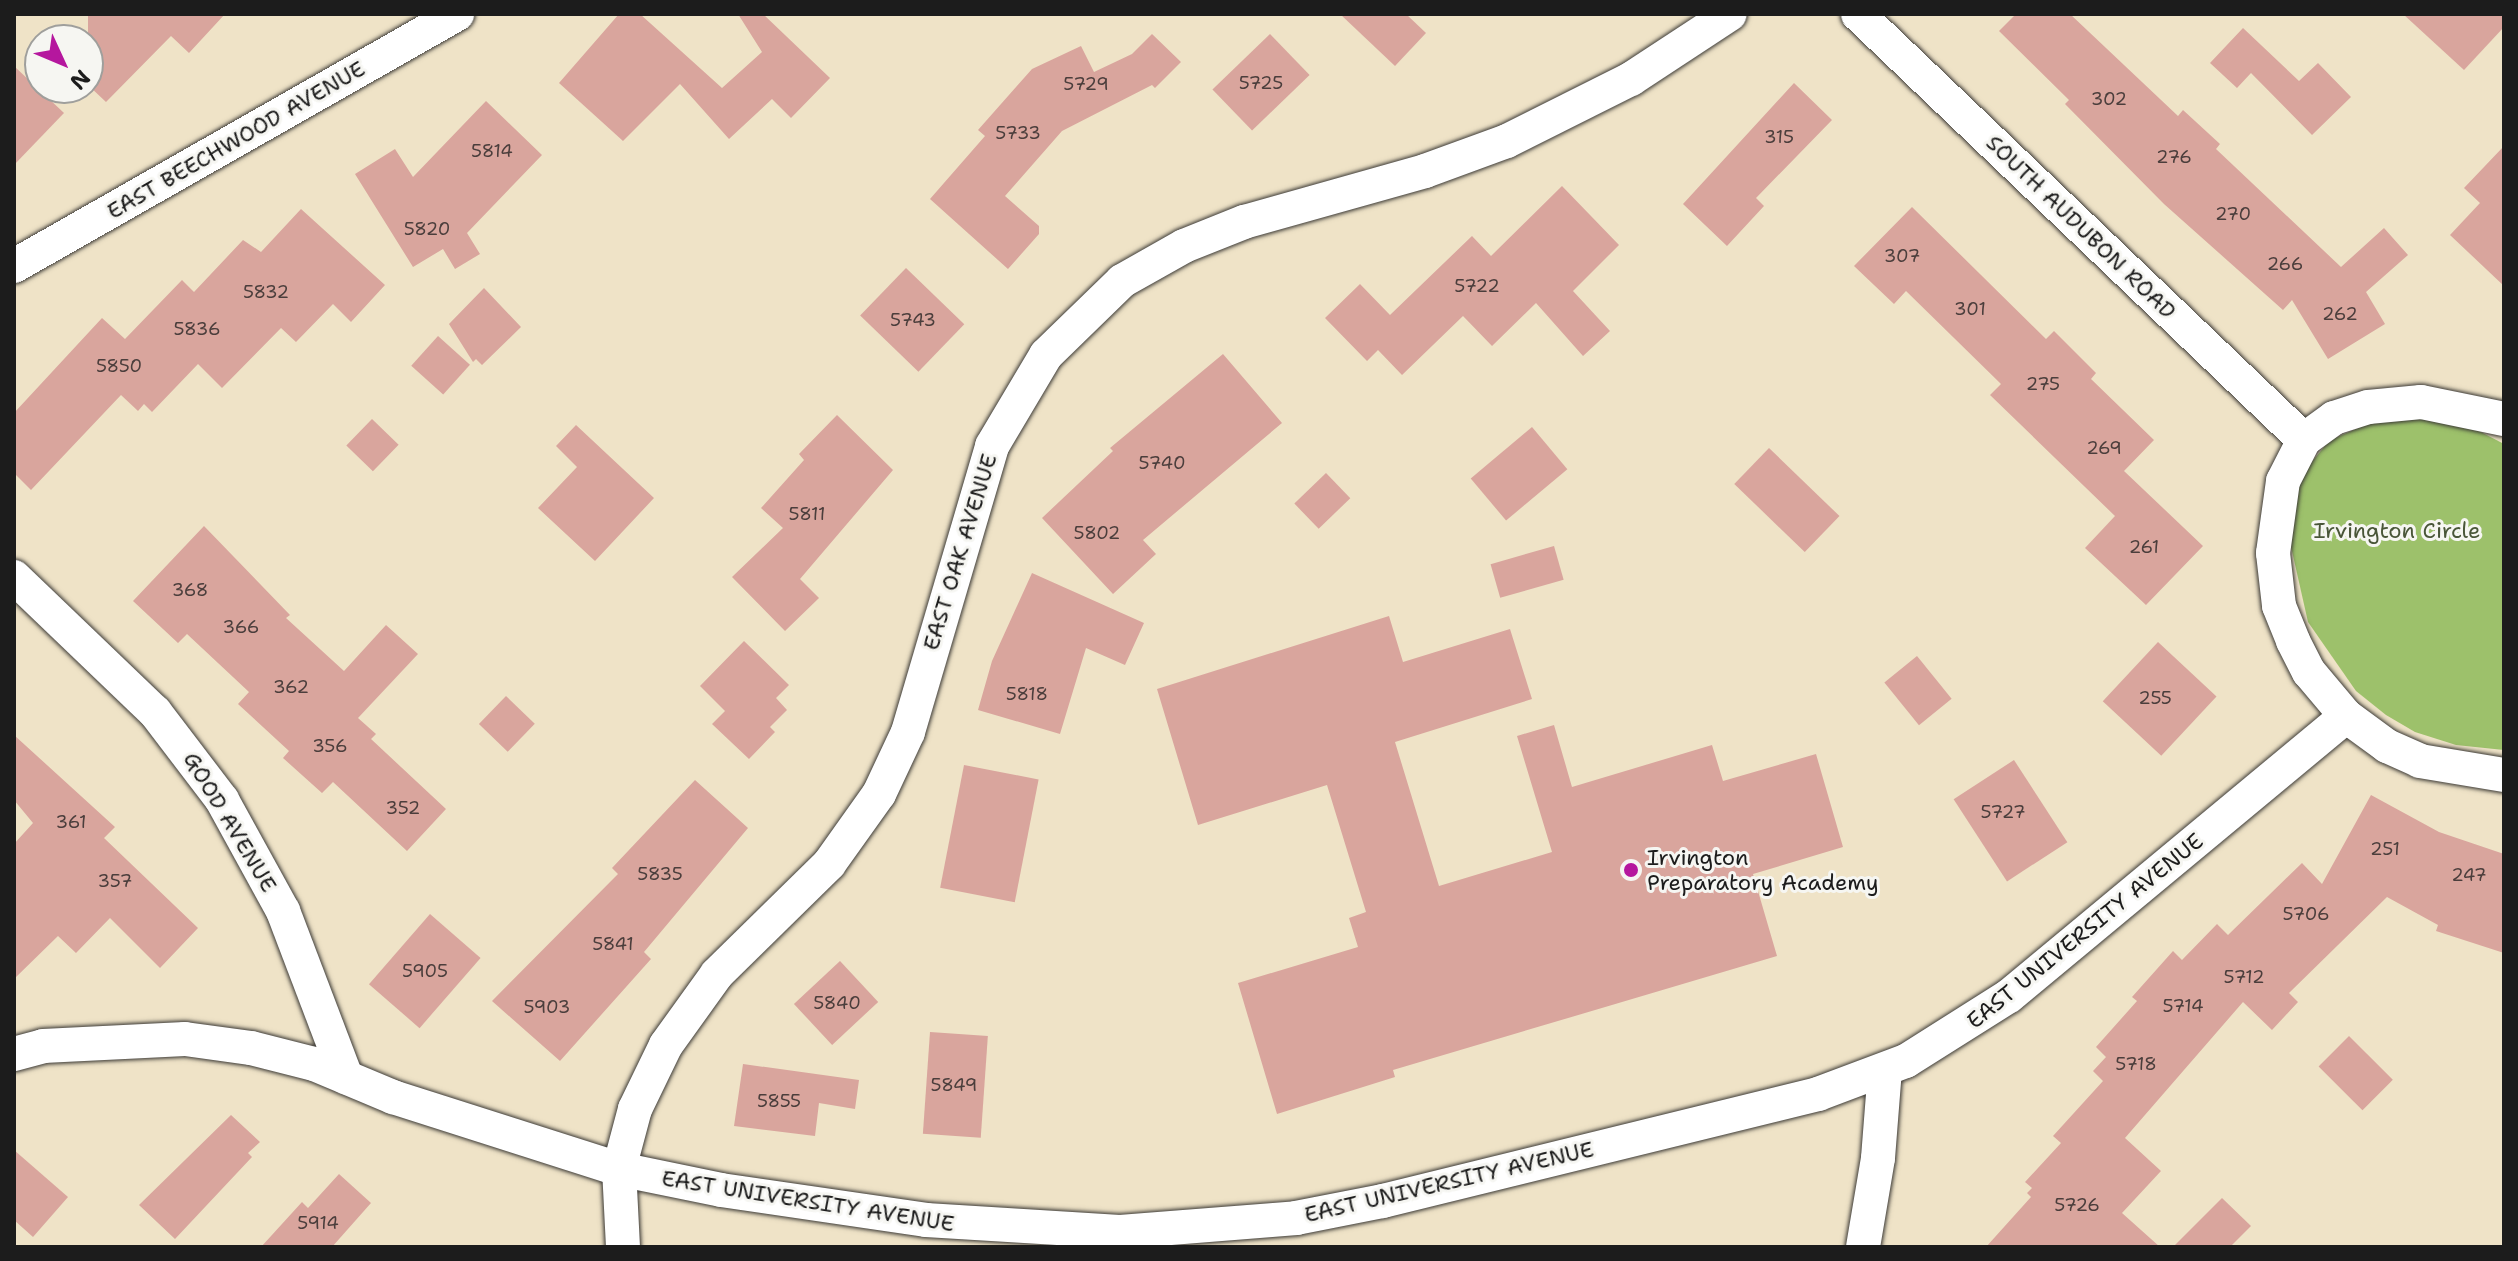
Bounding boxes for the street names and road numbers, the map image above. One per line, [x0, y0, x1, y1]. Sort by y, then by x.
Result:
street label: EAST BEECHWOOD AVENUE [102, 55, 370, 225]
street label: SOUTH AUDUBON ROAD [1981, 130, 2181, 324]
street label: EAST OAK AVENUE [918, 451, 1002, 653]
street label: GOOD AVENUE [178, 747, 282, 897]
street label: EAST UNIVERSITY AVENUE [1962, 828, 2208, 1034]
street label: EAST UNIVERSITY AVENUE [1302, 1136, 1596, 1228]
street label: EAST UNIVERSITY AVENUE [660, 1165, 956, 1237]

